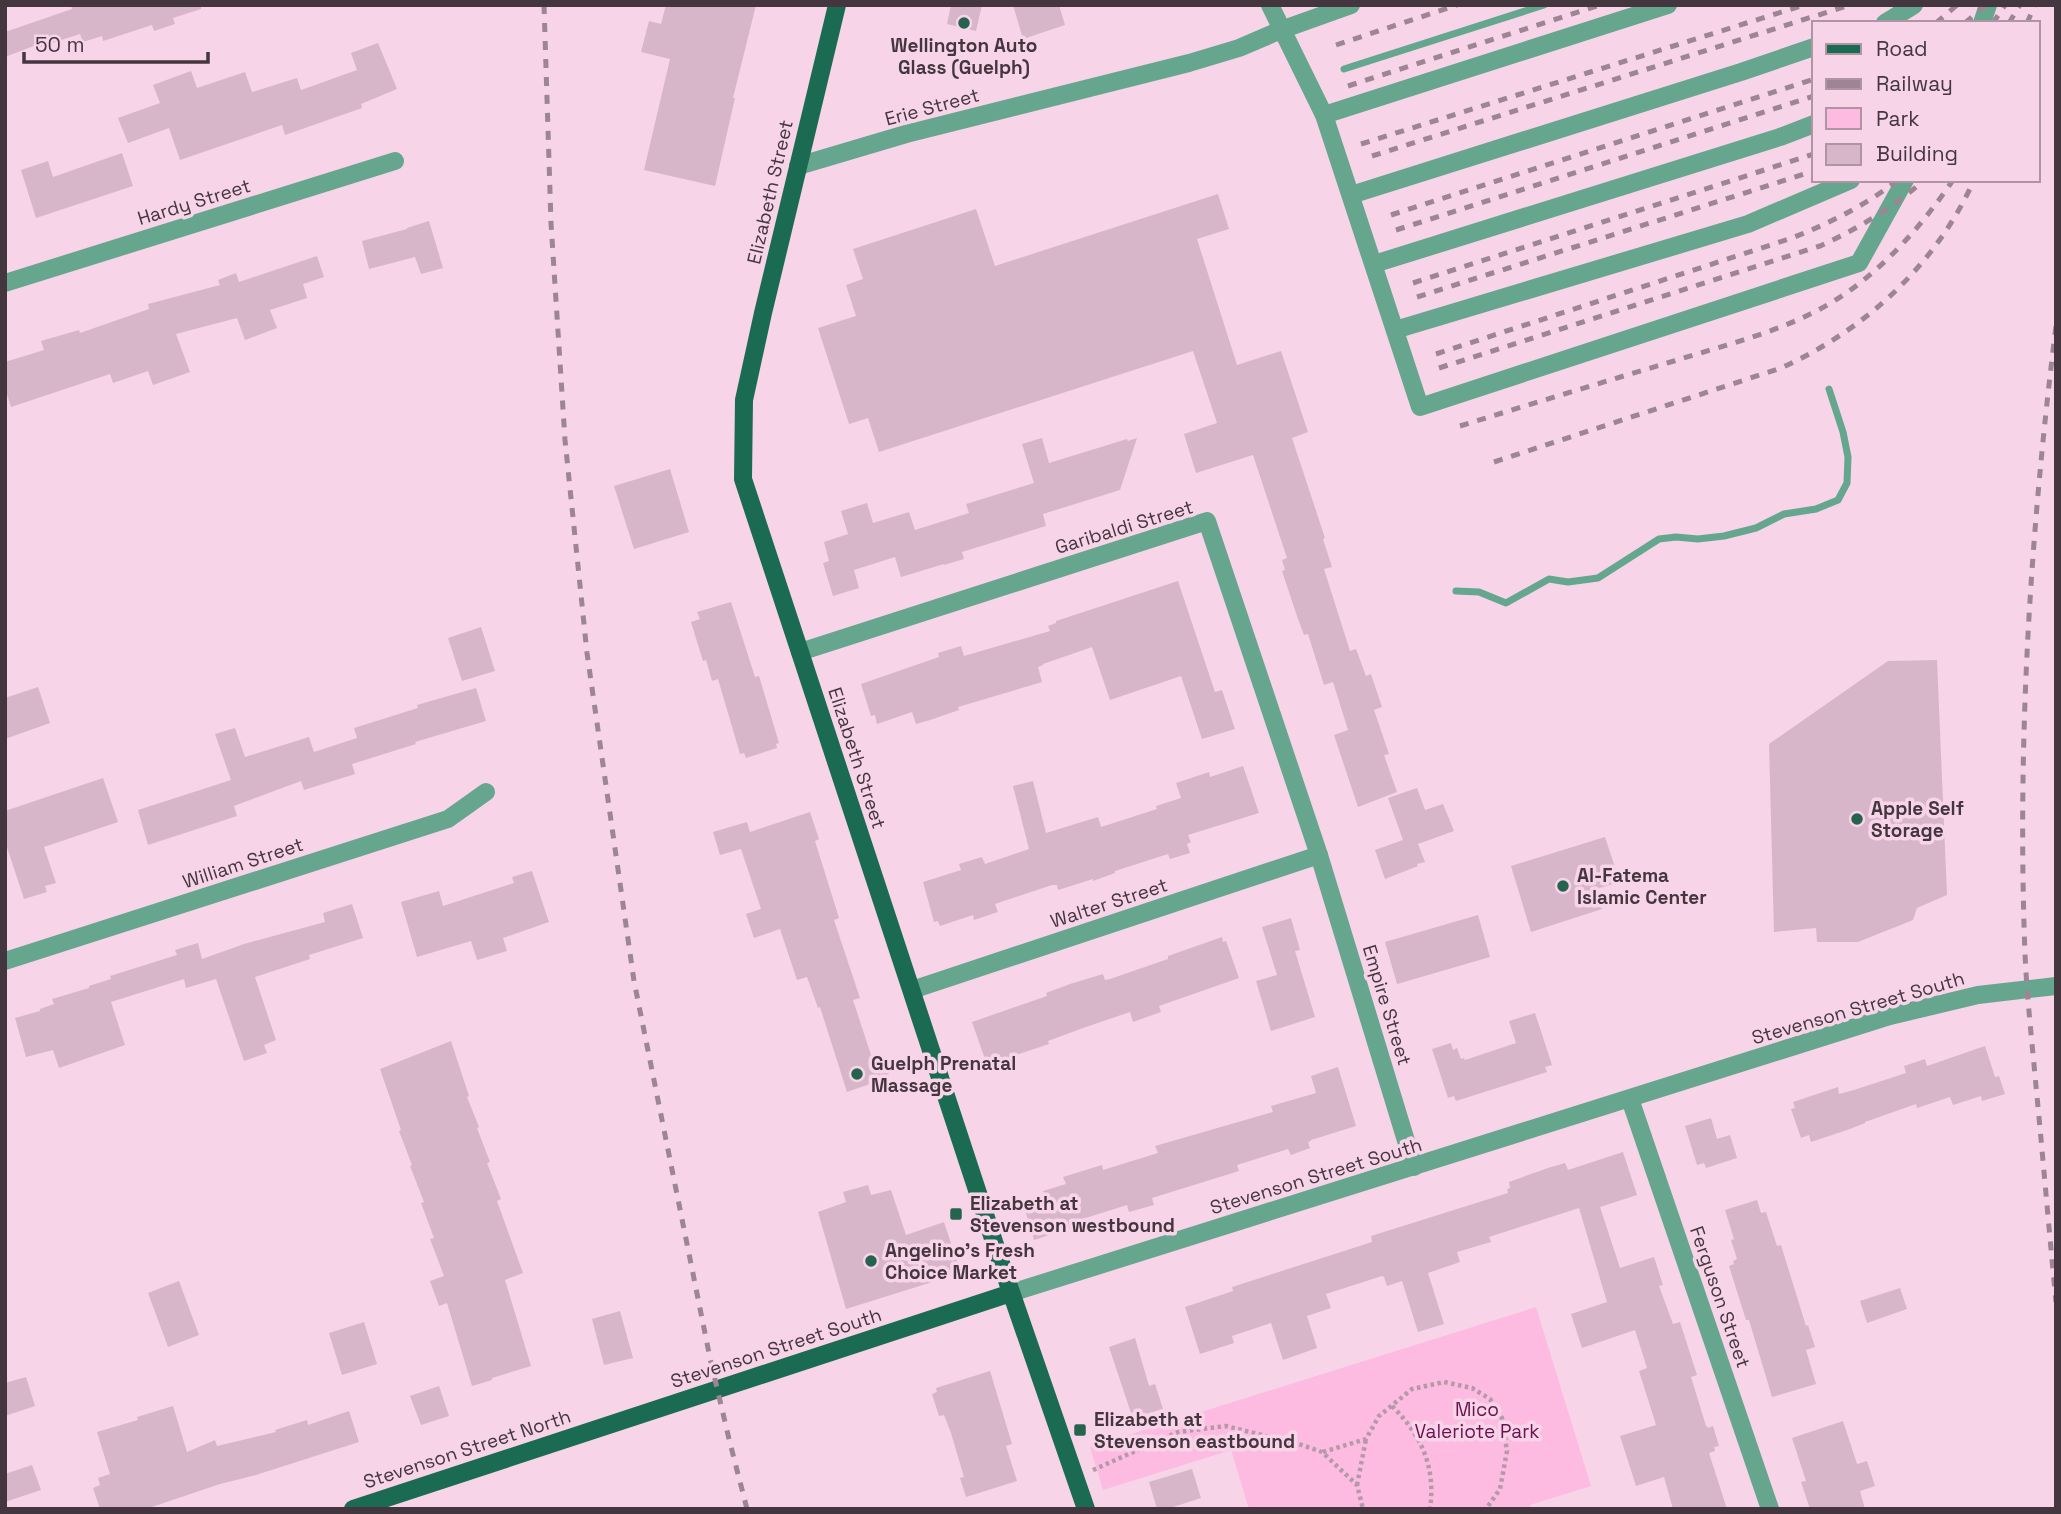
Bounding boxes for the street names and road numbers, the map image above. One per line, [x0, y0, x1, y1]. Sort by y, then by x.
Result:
street label: Erie Street [882, 82, 982, 132]
street label: Elizabeth Street [741, 117, 799, 267]
street label: Hardy Street [134, 173, 254, 231]
street label: Garibaldi Street [1052, 494, 1196, 560]
street label: Elizabeth Street [822, 684, 892, 832]
street label: William Street [179, 832, 307, 894]
street label: Walter Street [1047, 872, 1171, 934]
street label: Empire Street [1357, 942, 1417, 1068]
street label: Stevenson Street South [1749, 966, 1967, 1050]
street label: Stevenson Street South [1207, 1132, 1425, 1220]
street label: Ferguson Street [1684, 1223, 1756, 1371]
street label: Stevenson Street South [667, 1302, 885, 1394]
street label: Stevenson Street North [360, 1404, 574, 1494]

